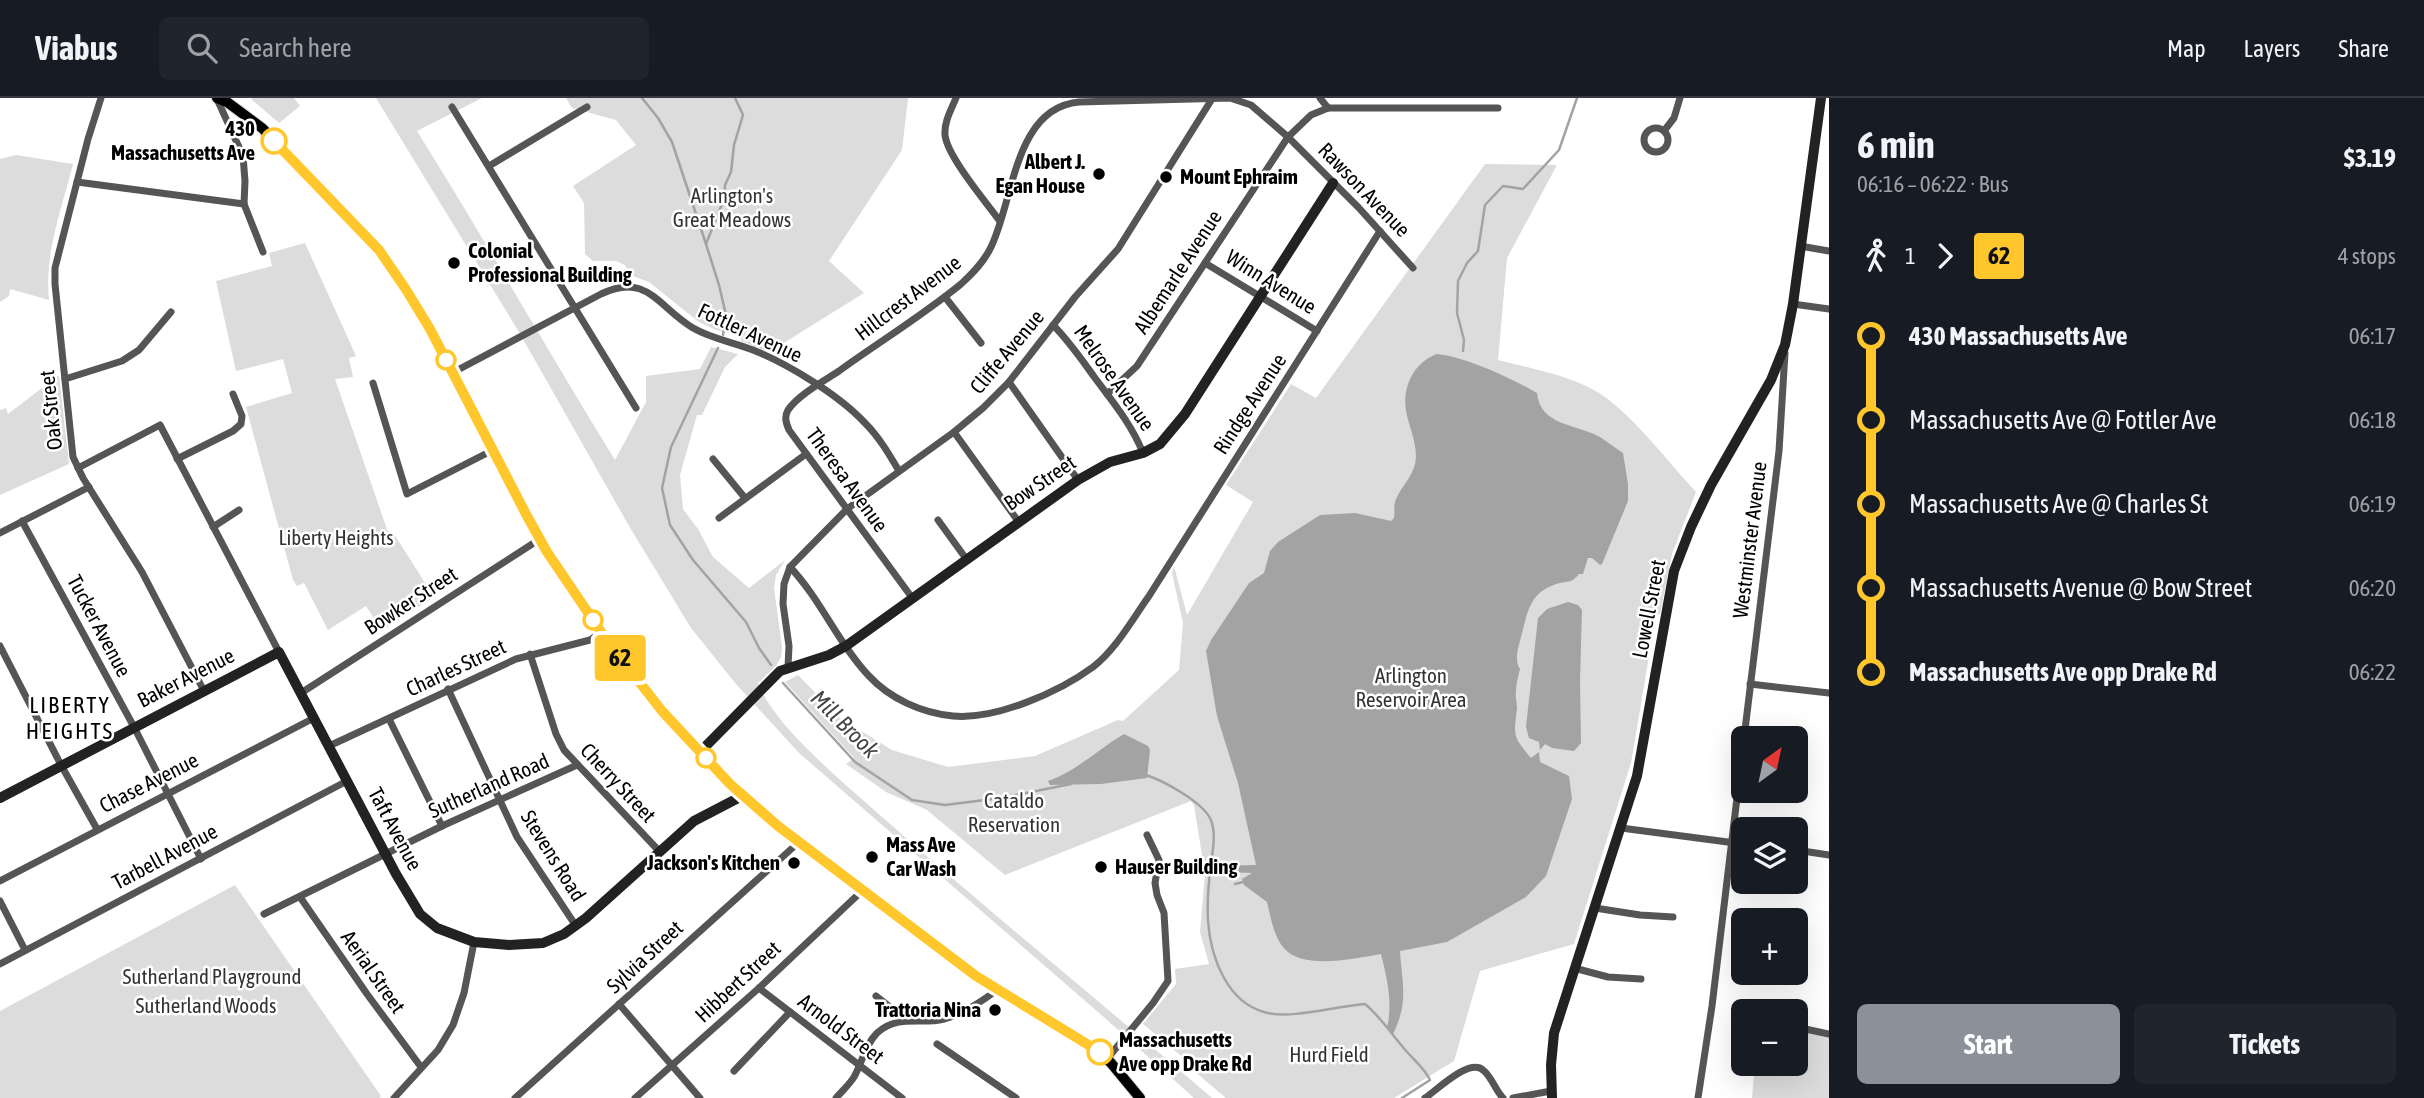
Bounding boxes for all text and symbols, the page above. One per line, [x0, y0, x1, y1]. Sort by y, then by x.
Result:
search box [159, 17, 649, 80]
text: Viabus [35, 29, 117, 67]
icon: search [183, 29, 221, 67]
text: Search here [239, 33, 352, 63]
text: Map [2167, 35, 2206, 62]
text: Layers [2244, 35, 2300, 62]
text: Share [2338, 35, 2389, 62]
place label: 430 Massachusetts Ave [111, 116, 255, 164]
text: 6 min [1857, 123, 1935, 166]
marker: 430 Massachusetts Ave [261, 128, 287, 154]
street label: Rawson Avenue [1314, 137, 1415, 241]
text: $3.19 [2344, 143, 2396, 173]
place label: Albert J. Egan House [995, 149, 1085, 197]
place label: Mount Ephraim [1180, 164, 1298, 188]
marker: Albert J. Egan House [1091, 166, 1107, 182]
marker: Mount Ephraim [1158, 169, 1174, 185]
text: 06:16 – 06:22 · Bus [1857, 171, 2009, 197]
park label: Arlington's Great Meadows [673, 183, 791, 231]
street label: Albemarle Avenue [1128, 205, 1226, 338]
icon: walk [1857, 237, 1895, 275]
icon: forward [1926, 237, 1964, 275]
place label: Colonial Professional Building [468, 238, 633, 286]
text: 62 [1988, 242, 2010, 269]
text: 1 [1905, 243, 1916, 269]
text: 4 stops [2338, 243, 2396, 269]
street label: Winn Avenue [1222, 244, 1321, 318]
street label: Hillcrest Avenue [850, 250, 965, 345]
marker: Colonial Professional Building [446, 255, 462, 271]
street label: Fottler Avenue [695, 298, 806, 367]
street label: Cliffe Avenue [964, 305, 1048, 398]
street label: Melrose Avenue [1070, 320, 1160, 435]
text: 430 Massachusetts Ave [1909, 321, 2128, 351]
text: 06:17 [2349, 323, 2396, 349]
street label: Rindge Avenue [1208, 349, 1290, 458]
unlabelled marker [436, 350, 456, 370]
street label: Oak Street [34, 369, 66, 451]
text: Massachusetts Ave @ Fottler Ave [1909, 405, 2217, 435]
text: 06:18 [2349, 407, 2396, 433]
street label: Theresa Avenue [802, 423, 894, 536]
street label: Bow Street [999, 450, 1080, 515]
street label: Westminster Avenue [1727, 460, 1771, 620]
text: Massachusetts Ave @ Charles St [1909, 489, 2209, 519]
text: 06:19 [2349, 491, 2396, 517]
park label: Liberty Heights [278, 525, 394, 549]
street label: Lowell Street [1627, 558, 1669, 660]
street label: Bowker Street [360, 561, 461, 639]
street label: Tucker Avenue [63, 571, 137, 680]
text: Massachusetts Avenue @ Bow Street [1909, 573, 2252, 603]
text: 06:20 [2349, 575, 2396, 601]
unlabelled marker [583, 610, 603, 630]
street label: Charles Street [402, 634, 509, 701]
line badge: 62 [588, 635, 652, 681]
street label: Baker Avenue [133, 643, 238, 712]
text: 62 [609, 644, 631, 671]
text: Massachusetts Ave opp Drake Rd [1909, 657, 2217, 687]
text: 06:22 [2349, 659, 2396, 685]
park label: Arlington Reservoir Area [1355, 663, 1467, 711]
water label: Mill Brook [806, 685, 885, 764]
district label: LIBERTY HEIGHTS [26, 692, 114, 744]
north arrow [1731, 726, 1808, 803]
map controls [1731, 726, 1808, 1076]
street label: Cherry Street [576, 738, 661, 827]
street label: Chase Avenue [95, 747, 202, 817]
street label: Sutherland Road [425, 748, 553, 822]
unlabelled marker [696, 748, 716, 768]
street label: Taft Avenue [364, 783, 428, 874]
park label: Cataldo Reservation [968, 788, 1060, 836]
street label: Stevens Road [517, 806, 591, 905]
button: layers [1731, 817, 1808, 894]
street label: Tarbell Avenue [108, 818, 221, 894]
place label: Mass Ave Car Wash [886, 832, 956, 880]
marker: Mass Ave Car Wash [864, 849, 880, 865]
place label: Jackson's Kitchen [646, 850, 780, 874]
place label: Hauser Building [1115, 854, 1238, 878]
marker: Jackson's Kitchen [786, 855, 802, 871]
marker: Hauser Building [1093, 859, 1109, 875]
button: + [1731, 908, 1808, 985]
street label: Sylvia Street [601, 915, 687, 997]
street label: Aerial Street [337, 926, 411, 1017]
street label: Hibbert Street [690, 936, 785, 1027]
park label: Sutherland Playground [123, 964, 301, 988]
street label: Arnold Street [794, 988, 889, 1068]
park label: Sutherland Woods [136, 993, 276, 1017]
place label: Trattoria Nina [875, 997, 981, 1021]
button: − [1731, 999, 1808, 1076]
marker: Trattoria Nina [987, 1002, 1003, 1018]
button: Start [1857, 1004, 2120, 1084]
button: Tickets [2134, 1004, 2396, 1084]
place label: Massachusetts Ave opp Drake Rd [1118, 1027, 1252, 1075]
marker: Massachusetts Ave opp Drake Rd [1087, 1039, 1113, 1065]
park label: Hurd Field [1289, 1042, 1369, 1066]

